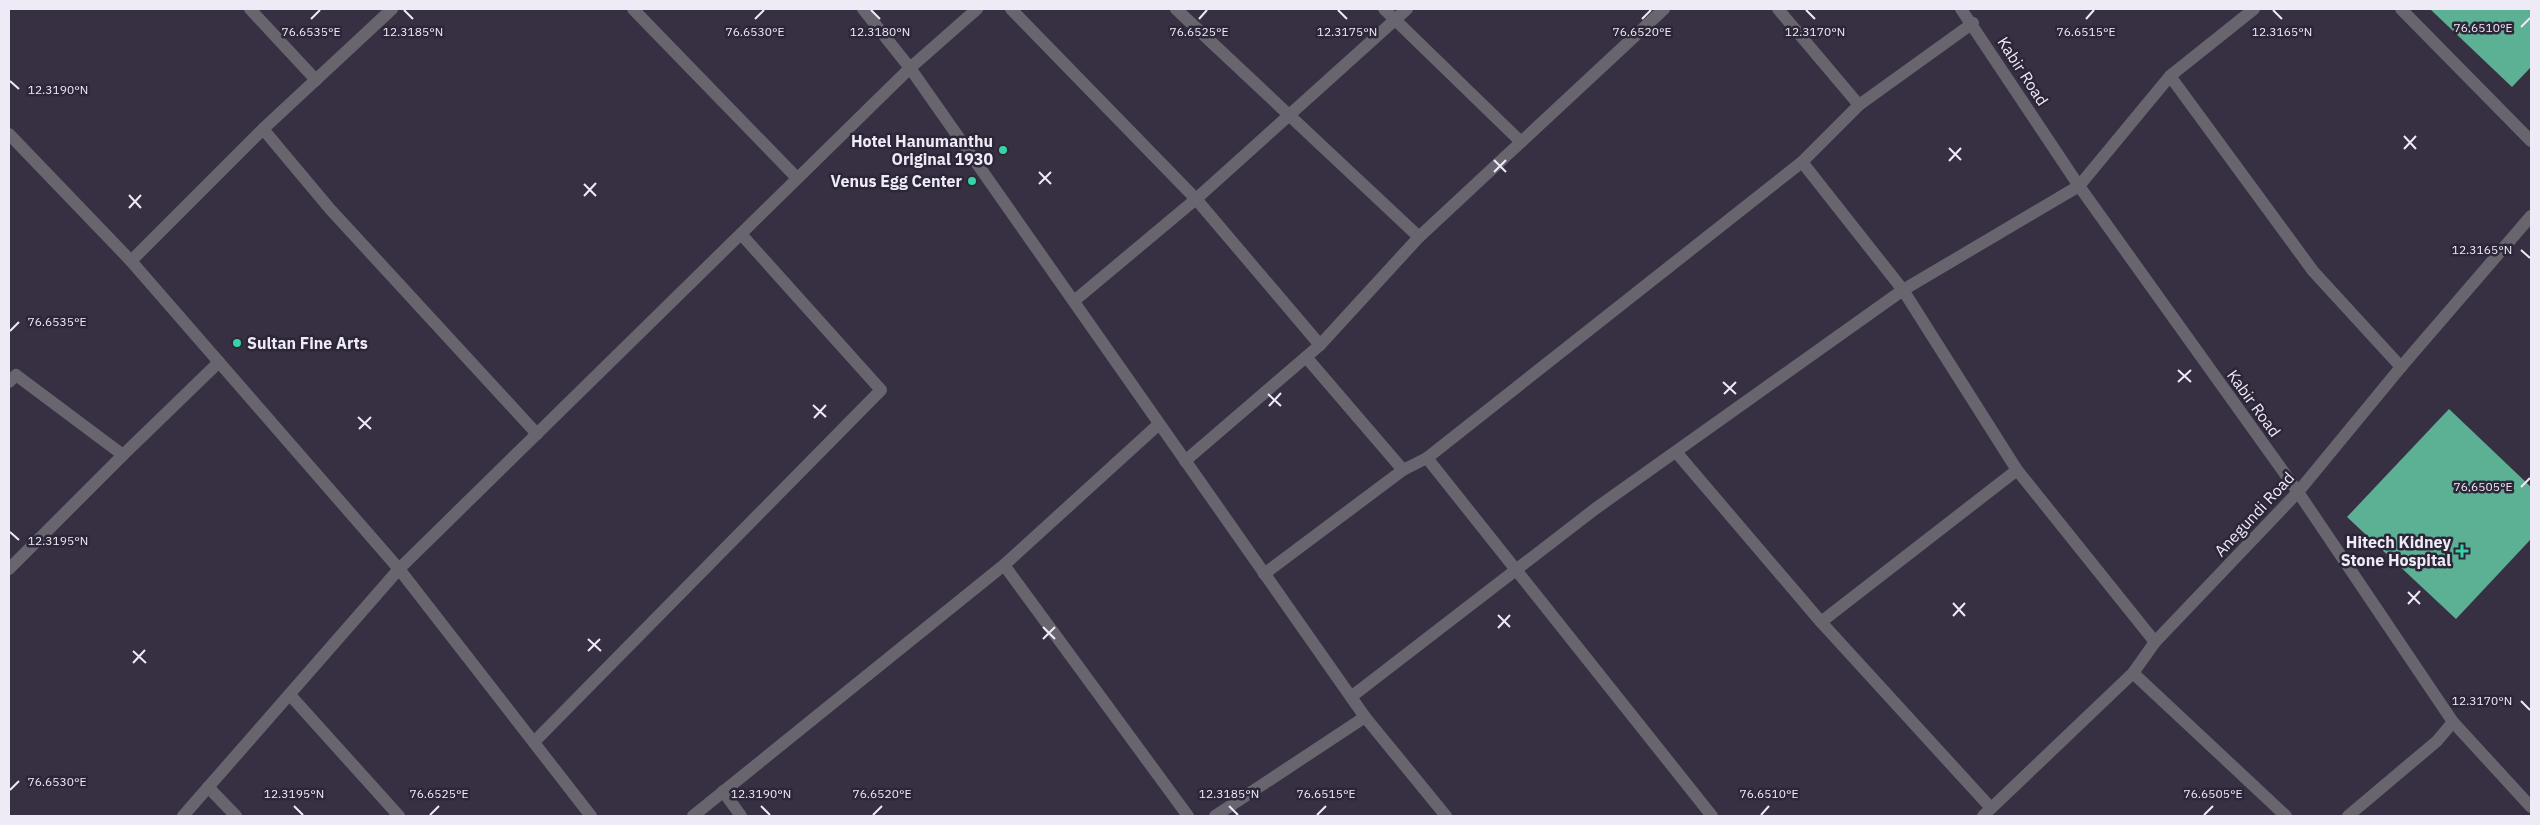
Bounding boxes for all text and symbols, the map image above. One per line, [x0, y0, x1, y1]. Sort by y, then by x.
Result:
text: 76.6510°E [2453, 20, 2513, 35]
text: 76.6535°E [281, 24, 341, 39]
text: 12.3185°N [383, 24, 443, 39]
text: 76.6530°E [725, 24, 785, 39]
text: 12.3180°N [850, 24, 910, 39]
text: 76.6525°E [1169, 24, 1229, 39]
text: 12.3175°N [1317, 24, 1377, 39]
text: 76.6520°E [1612, 24, 1672, 39]
text: 12.3170°N [1785, 24, 1845, 39]
text: 76.6515°E [2056, 24, 2116, 39]
text: 12.3165°N [2252, 24, 2312, 39]
street label: Kabir Road [1993, 33, 2053, 109]
text: 12.3190°N [28, 82, 88, 97]
place label: Hotel Hanumanthu Original 1930 [851, 131, 993, 169]
marker: Hotel Hanumanthu Original 1930 [997, 144, 1009, 156]
place label: Venus Egg Center [831, 171, 963, 191]
marker: Venus Egg Center [966, 175, 978, 187]
text: 12.3165°N [2452, 242, 2512, 257]
text: 76.6535°E [27, 314, 87, 329]
place label: Sultan Fine Arts [247, 333, 368, 353]
marker: Sultan Fine Arts [231, 337, 243, 349]
street label: Kabir Road [2223, 366, 2285, 440]
street label: Anegundi Road [2210, 467, 2298, 561]
text: 76.6505°E [2453, 479, 2513, 494]
place label: Hitech Kidney Stone Hospital [2341, 532, 2451, 570]
text: 12.3195°N [28, 533, 88, 548]
marker: Hitech Kidney Stone Hospital [2455, 544, 2469, 558]
text: 12.3170°N [2452, 693, 2512, 708]
text: 76.6530°E [27, 774, 87, 789]
text: 12.3195°N [264, 786, 324, 801]
text: 76.6525°E [409, 786, 469, 801]
text: 12.3190°N [731, 786, 791, 801]
text: 76.6520°E [852, 786, 912, 801]
text: 12.3185°N [1199, 786, 1259, 801]
text: 76.6515°E [1296, 786, 1356, 801]
text: 76.6510°E [1739, 786, 1799, 801]
text: 76.6505°E [2183, 786, 2243, 801]

